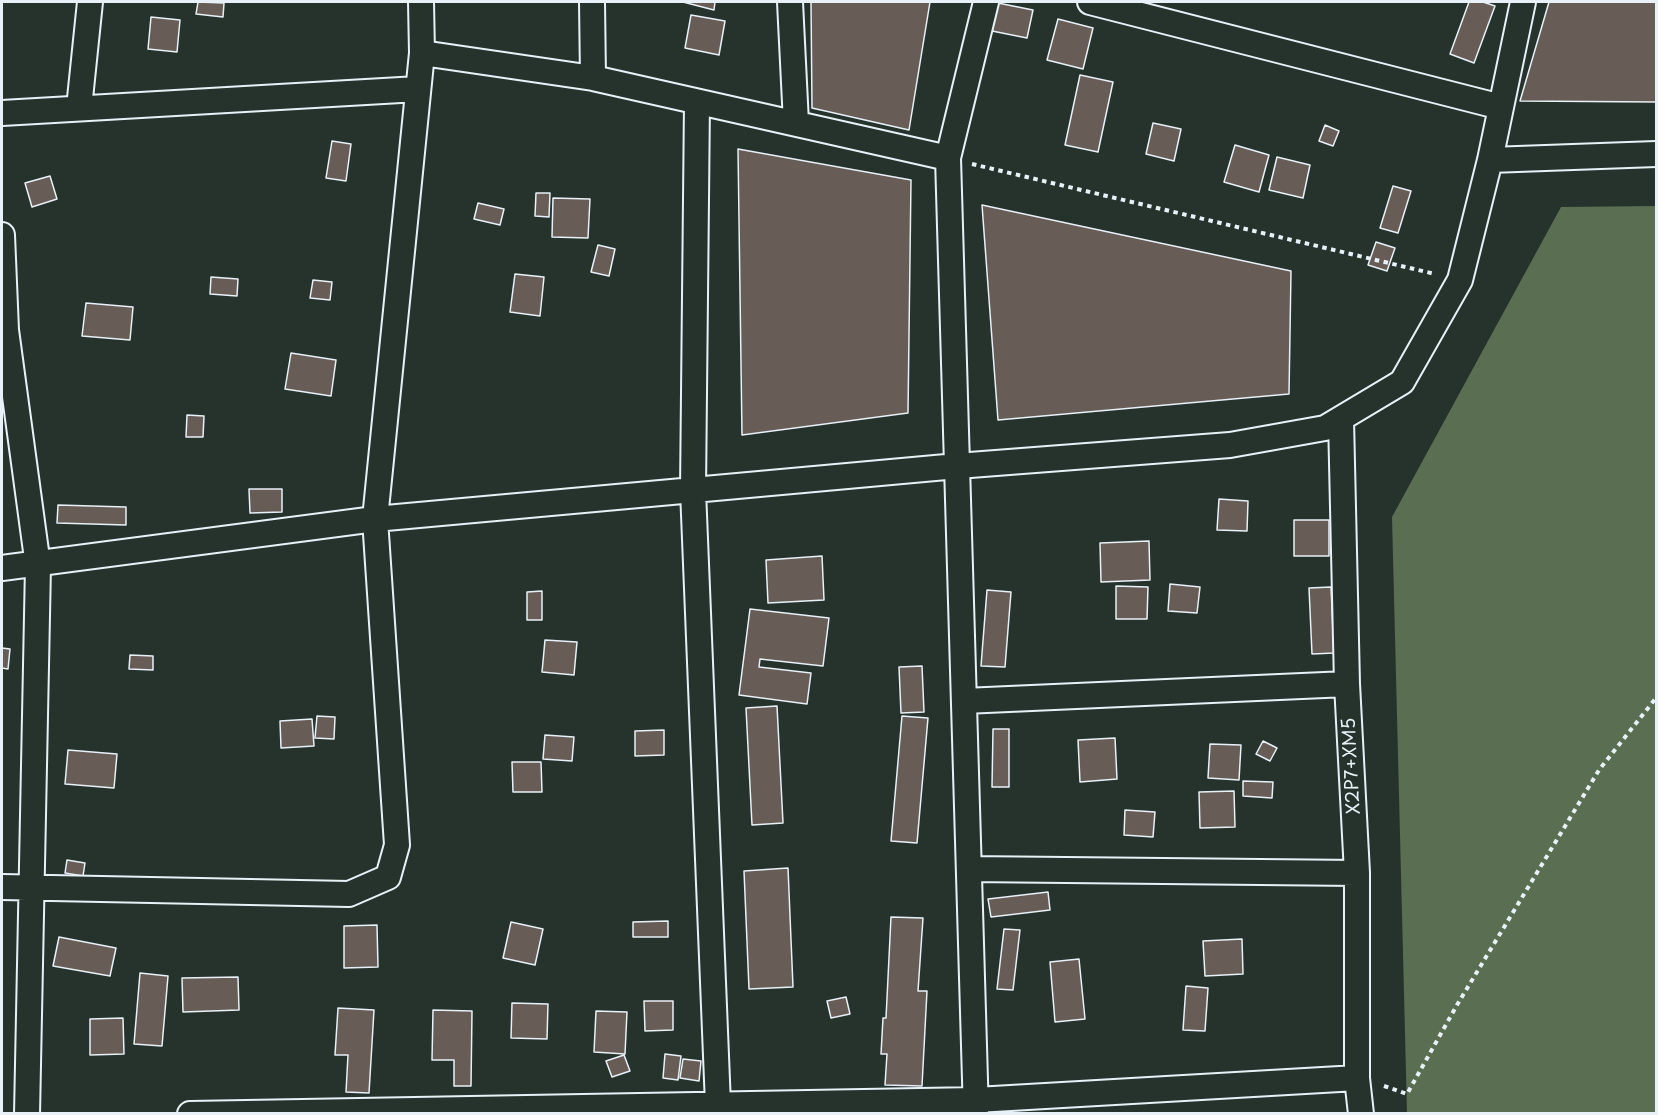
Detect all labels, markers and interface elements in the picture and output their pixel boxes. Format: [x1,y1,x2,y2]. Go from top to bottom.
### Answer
street label: X2P7+XM5 [1339,717,1365,815]

